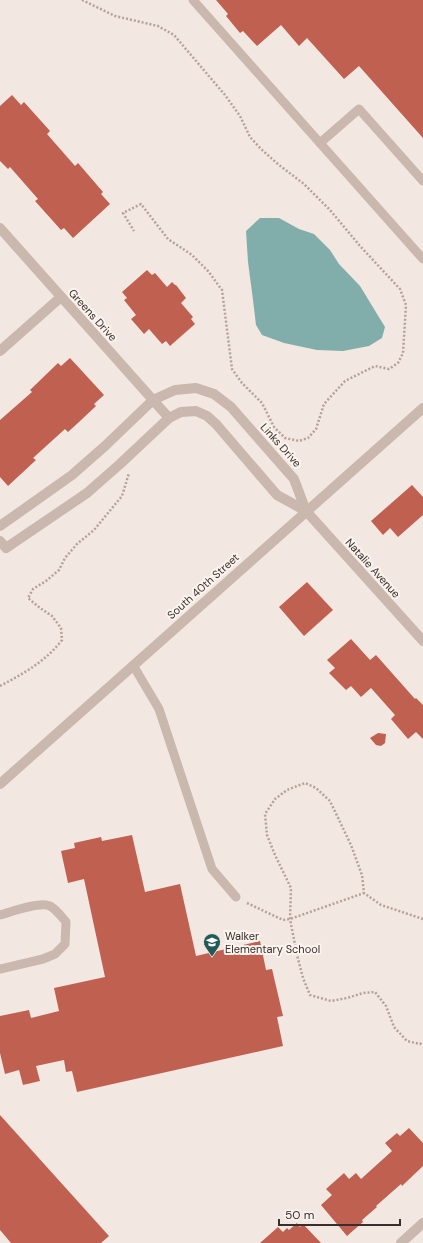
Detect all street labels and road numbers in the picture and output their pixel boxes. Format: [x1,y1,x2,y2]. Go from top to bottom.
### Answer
street label: Greens Drive [66,286,120,344]
street label: Links Drive [258,420,304,470]
street label: Natalie Avenue [343,535,403,601]
street label: South 40th Street [164,550,242,622]

